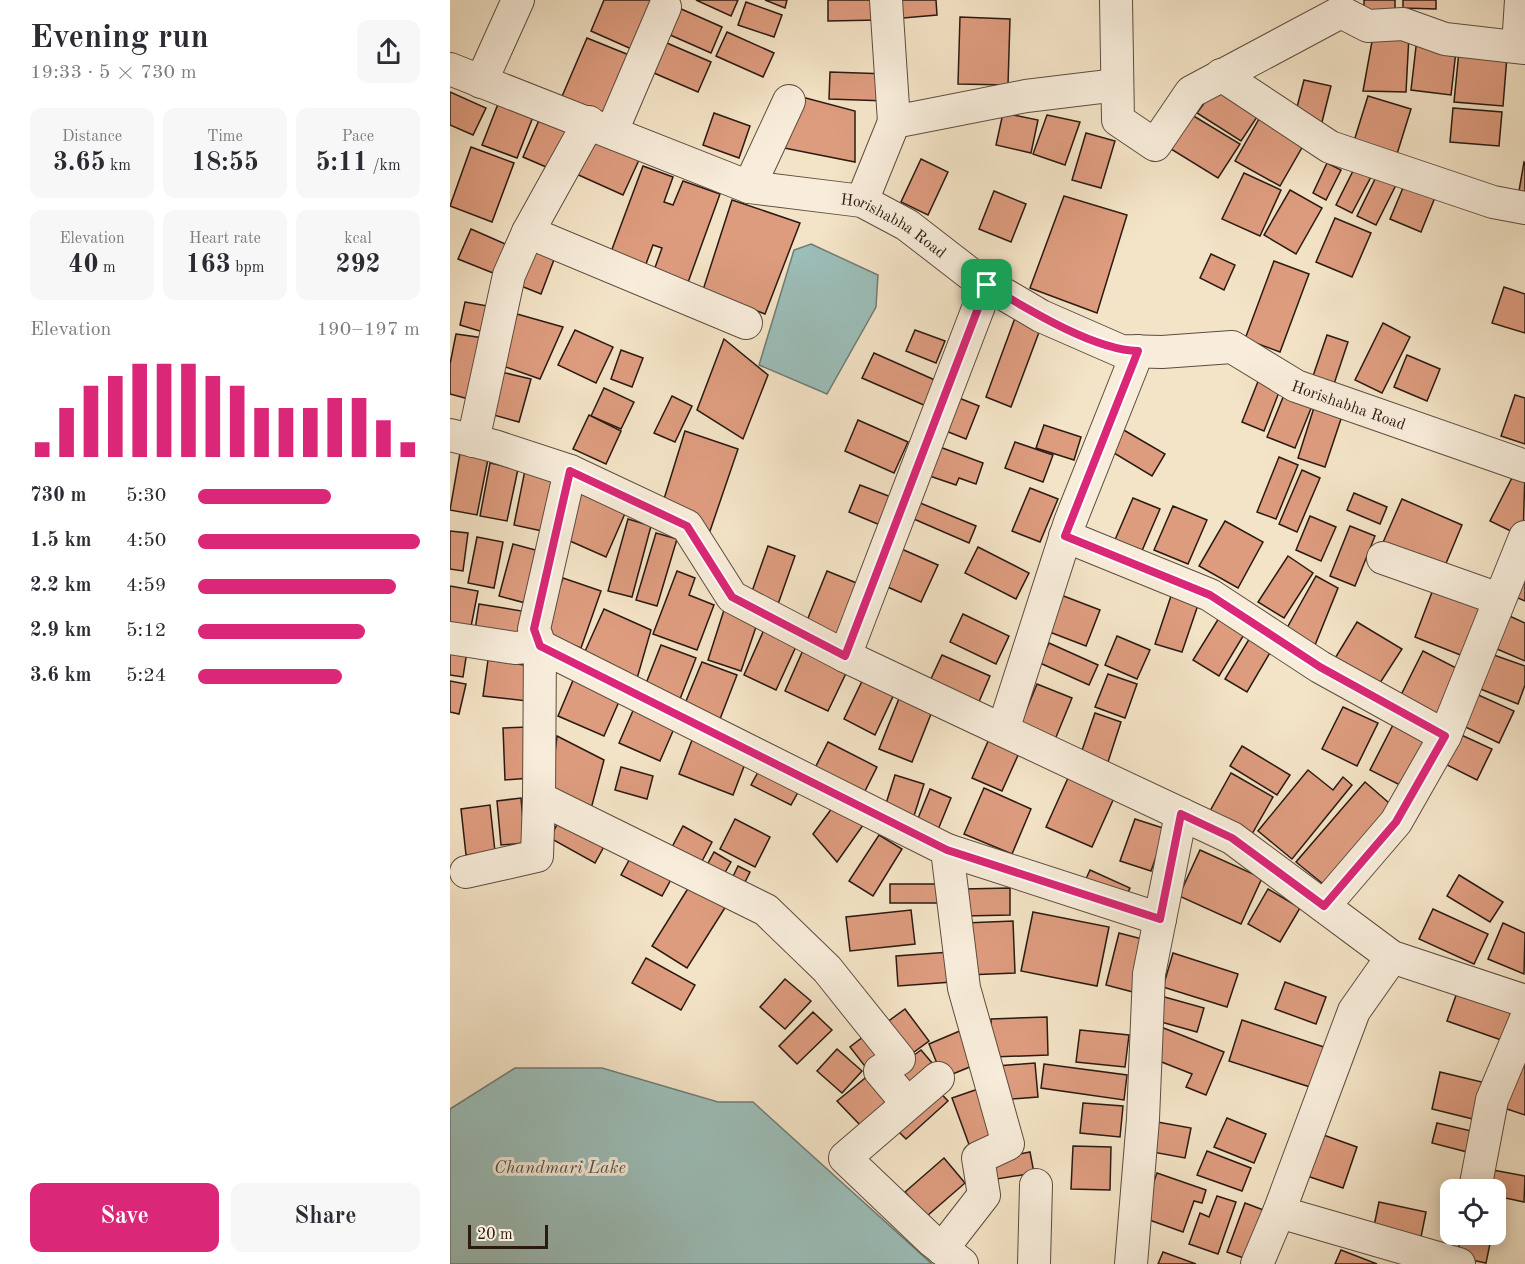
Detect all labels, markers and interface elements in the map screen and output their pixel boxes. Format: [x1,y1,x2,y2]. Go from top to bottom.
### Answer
button: share [357,20,420,83]
text: Evening run [30,22,209,55]
text: 19:33 · 5 × 730 m [30,63,197,83]
text: Distance [62,129,122,145]
text: Time [207,129,243,145]
text: Pace [342,129,374,145]
text: 3.65 [53,150,106,176]
text: 18:55 [191,150,259,176]
text: 5:11 [315,150,368,176]
text: km [106,158,131,174]
text: /km [368,158,401,174]
street label: Horishabha Road [840,192,948,262]
text: Elevation [59,231,125,247]
text: Heart rate [189,231,261,247]
text: kcal [344,231,372,247]
text: 40 [68,252,98,278]
text: 163 [186,252,231,278]
text: 292 [335,252,381,278]
pin [961,259,1012,310]
text: m [98,260,116,276]
text: bpm [231,260,264,276]
icon: arrive [970,268,1003,301]
text: Elevation [30,320,111,340]
text: 190–197 m [317,320,420,340]
street label: Horishabha Road [1289,379,1407,434]
text: 730 m [30,486,86,506]
text: 5:30 [126,486,166,506]
text: 1.5 km [30,531,92,551]
text: 4:50 [126,531,166,551]
text: 2.2 km [30,576,92,596]
text: 4:59 [126,576,166,596]
text: 2.9 km [30,621,92,641]
text: 5:12 [126,621,166,641]
text: 3.6 km [30,666,92,686]
text: 5:24 [126,666,166,686]
water label: Chandmari Lake [494,1159,626,1177]
map controls [1440,1179,1506,1245]
button: locate [1440,1179,1506,1245]
button: Save [30,1183,219,1252]
button: Share [231,1183,420,1252]
scale bar [468,1222,548,1250]
text: 20 m [477,1227,513,1243]

